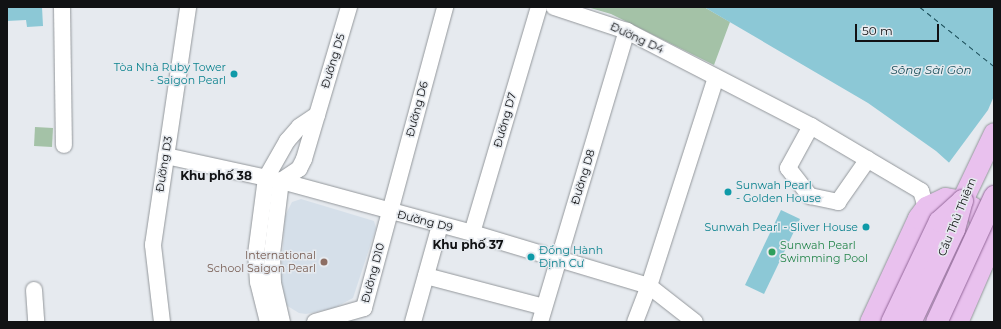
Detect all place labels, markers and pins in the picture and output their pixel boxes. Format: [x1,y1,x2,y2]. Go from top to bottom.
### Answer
place label: Tòa Nhà Ruby Tower - Saigon Pearl [114,61,226,87]
marker: Tòa Nhà Ruby Tower - Saigon Pearl [229,69,239,79]
place label: Sunwah Pearl - Golden House [736,179,821,205]
marker: Sunwah Pearl - Golden House [723,187,733,197]
place label: Sunwah Pearl - Sliver House [705,220,858,234]
marker: Sunwah Pearl - Sliver House [861,222,871,232]
place label: Sunwah Pearl Swimming Pool [780,239,868,265]
place label: Đồng Hành Định Cư [539,244,603,270]
marker: Sunwah Pearl Swimming Pool [767,247,777,257]
place label: International School Saigon Pearl [207,249,316,275]
marker: Đồng Hành Định Cư [526,252,536,262]
marker: International School Saigon Pearl [319,257,329,267]

